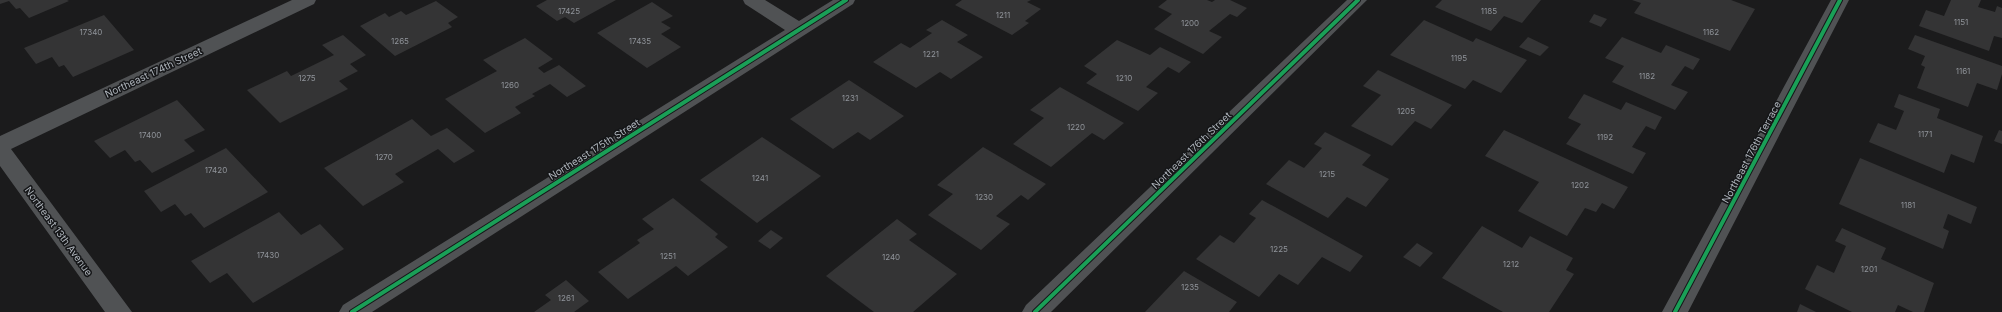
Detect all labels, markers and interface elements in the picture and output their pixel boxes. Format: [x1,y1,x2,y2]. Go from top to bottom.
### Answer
house number: 17425 [558,6,580,16]
house number: 1185 [1481,6,1497,16]
house number: 1211 [996,10,1010,20]
house number: 1151 [1954,17,1968,27]
house number: 1200 [1181,18,1199,28]
house number: 17340 [80,27,102,37]
house number: 1162 [1703,27,1719,37]
house number: 1265 [391,36,409,46]
house number: 17435 [629,36,651,46]
street label: Northeast 174th Street [103,44,204,100]
house number: 1221 [923,49,939,59]
house number: 1195 [1451,53,1467,63]
house number: 1161 [1956,66,1970,76]
house number: 1182 [1639,71,1655,81]
house number: 1275 [298,73,316,83]
house number: 1210 [1116,73,1132,83]
house number: 1260 [501,80,519,90]
house number: 1231 [842,93,858,103]
street label: Northeast 176th Terrace [1719,99,1783,205]
house number: 1205 [1397,106,1415,116]
street label: Northeast 176th Street [1149,109,1234,191]
street label: Northeast 175th Street [546,116,643,182]
house number: 1220 [1067,122,1085,132]
house number: 1171 [1918,129,1932,139]
house number: 17400 [139,130,161,140]
house number: 1192 [1597,132,1613,142]
house number: 1270 [375,152,393,162]
house number: 17420 [205,165,227,175]
house number: 1215 [1319,169,1335,179]
house number: 1241 [752,173,768,183]
house number: 1202 [1571,180,1589,190]
street label: Northeast 13th Avenue [23,184,95,278]
house number: 1230 [975,192,993,202]
house number: 1181 [1901,200,1915,210]
house number: 1225 [1270,244,1288,254]
house number: 17430 [257,250,279,260]
house number: 1251 [660,251,676,261]
house number: 1240 [882,252,900,262]
house number: 1212 [1503,259,1519,269]
house number: 1201 [1861,264,1877,274]
house number: 1235 [1181,282,1199,292]
house number: 1261 [558,293,574,303]

